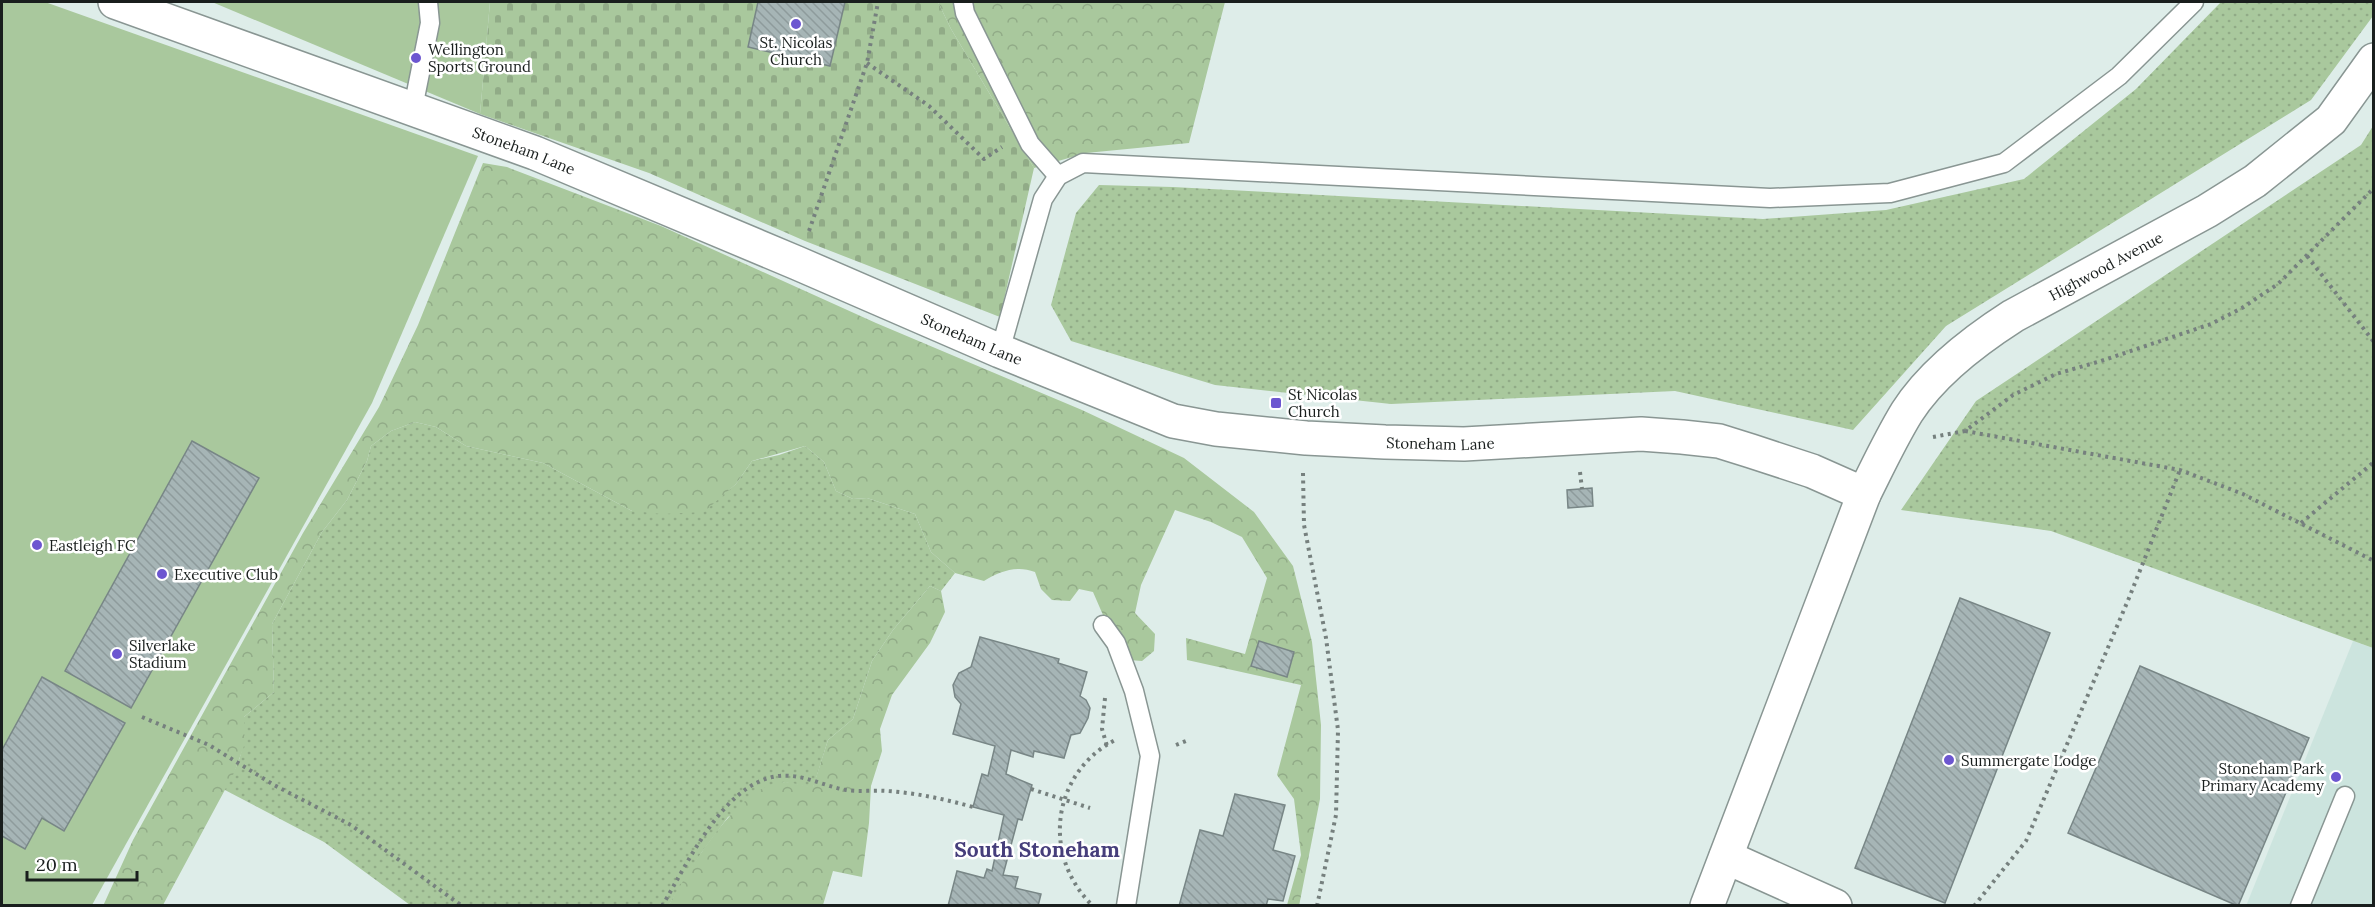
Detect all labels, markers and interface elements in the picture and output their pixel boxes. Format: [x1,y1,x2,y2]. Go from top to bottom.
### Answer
marker: St. Nicolas Church [789,17,803,31]
place label: St. Nicolas Church [760,33,833,69]
place label: Wellington Sports Ground [428,40,531,76]
marker: Wellington Sports Ground [409,51,423,65]
street label: Stoneham Lane [470,122,578,178]
street label: Highwood Avenue [2045,227,2166,304]
street label: Stoneham Lane [918,308,1025,369]
place label: St Nicolas Church [1288,385,1357,421]
marker: St Nicolas Church [1269,396,1283,410]
street label: Stoneham Lane [1386,433,1495,454]
place label: Eastleigh FC [49,536,136,555]
marker: Eastleigh FC [30,538,44,552]
place label: Executive Club [174,565,278,584]
marker: Executive Club [155,567,169,581]
place label: Silverlake Stadium [129,636,196,672]
marker: Silverlake Stadium [110,647,124,661]
place label: Summergate Lodge [1961,751,2096,770]
marker: Summergate Lodge [1942,753,1956,767]
place label: Stoneham Park Primary Academy [2201,759,2324,795]
marker: Stoneham Park Primary Academy [2329,770,2343,784]
district label: South Stoneham [954,836,1120,863]
scale bar [27,844,136,882]
text: 20 m [36,853,78,876]

